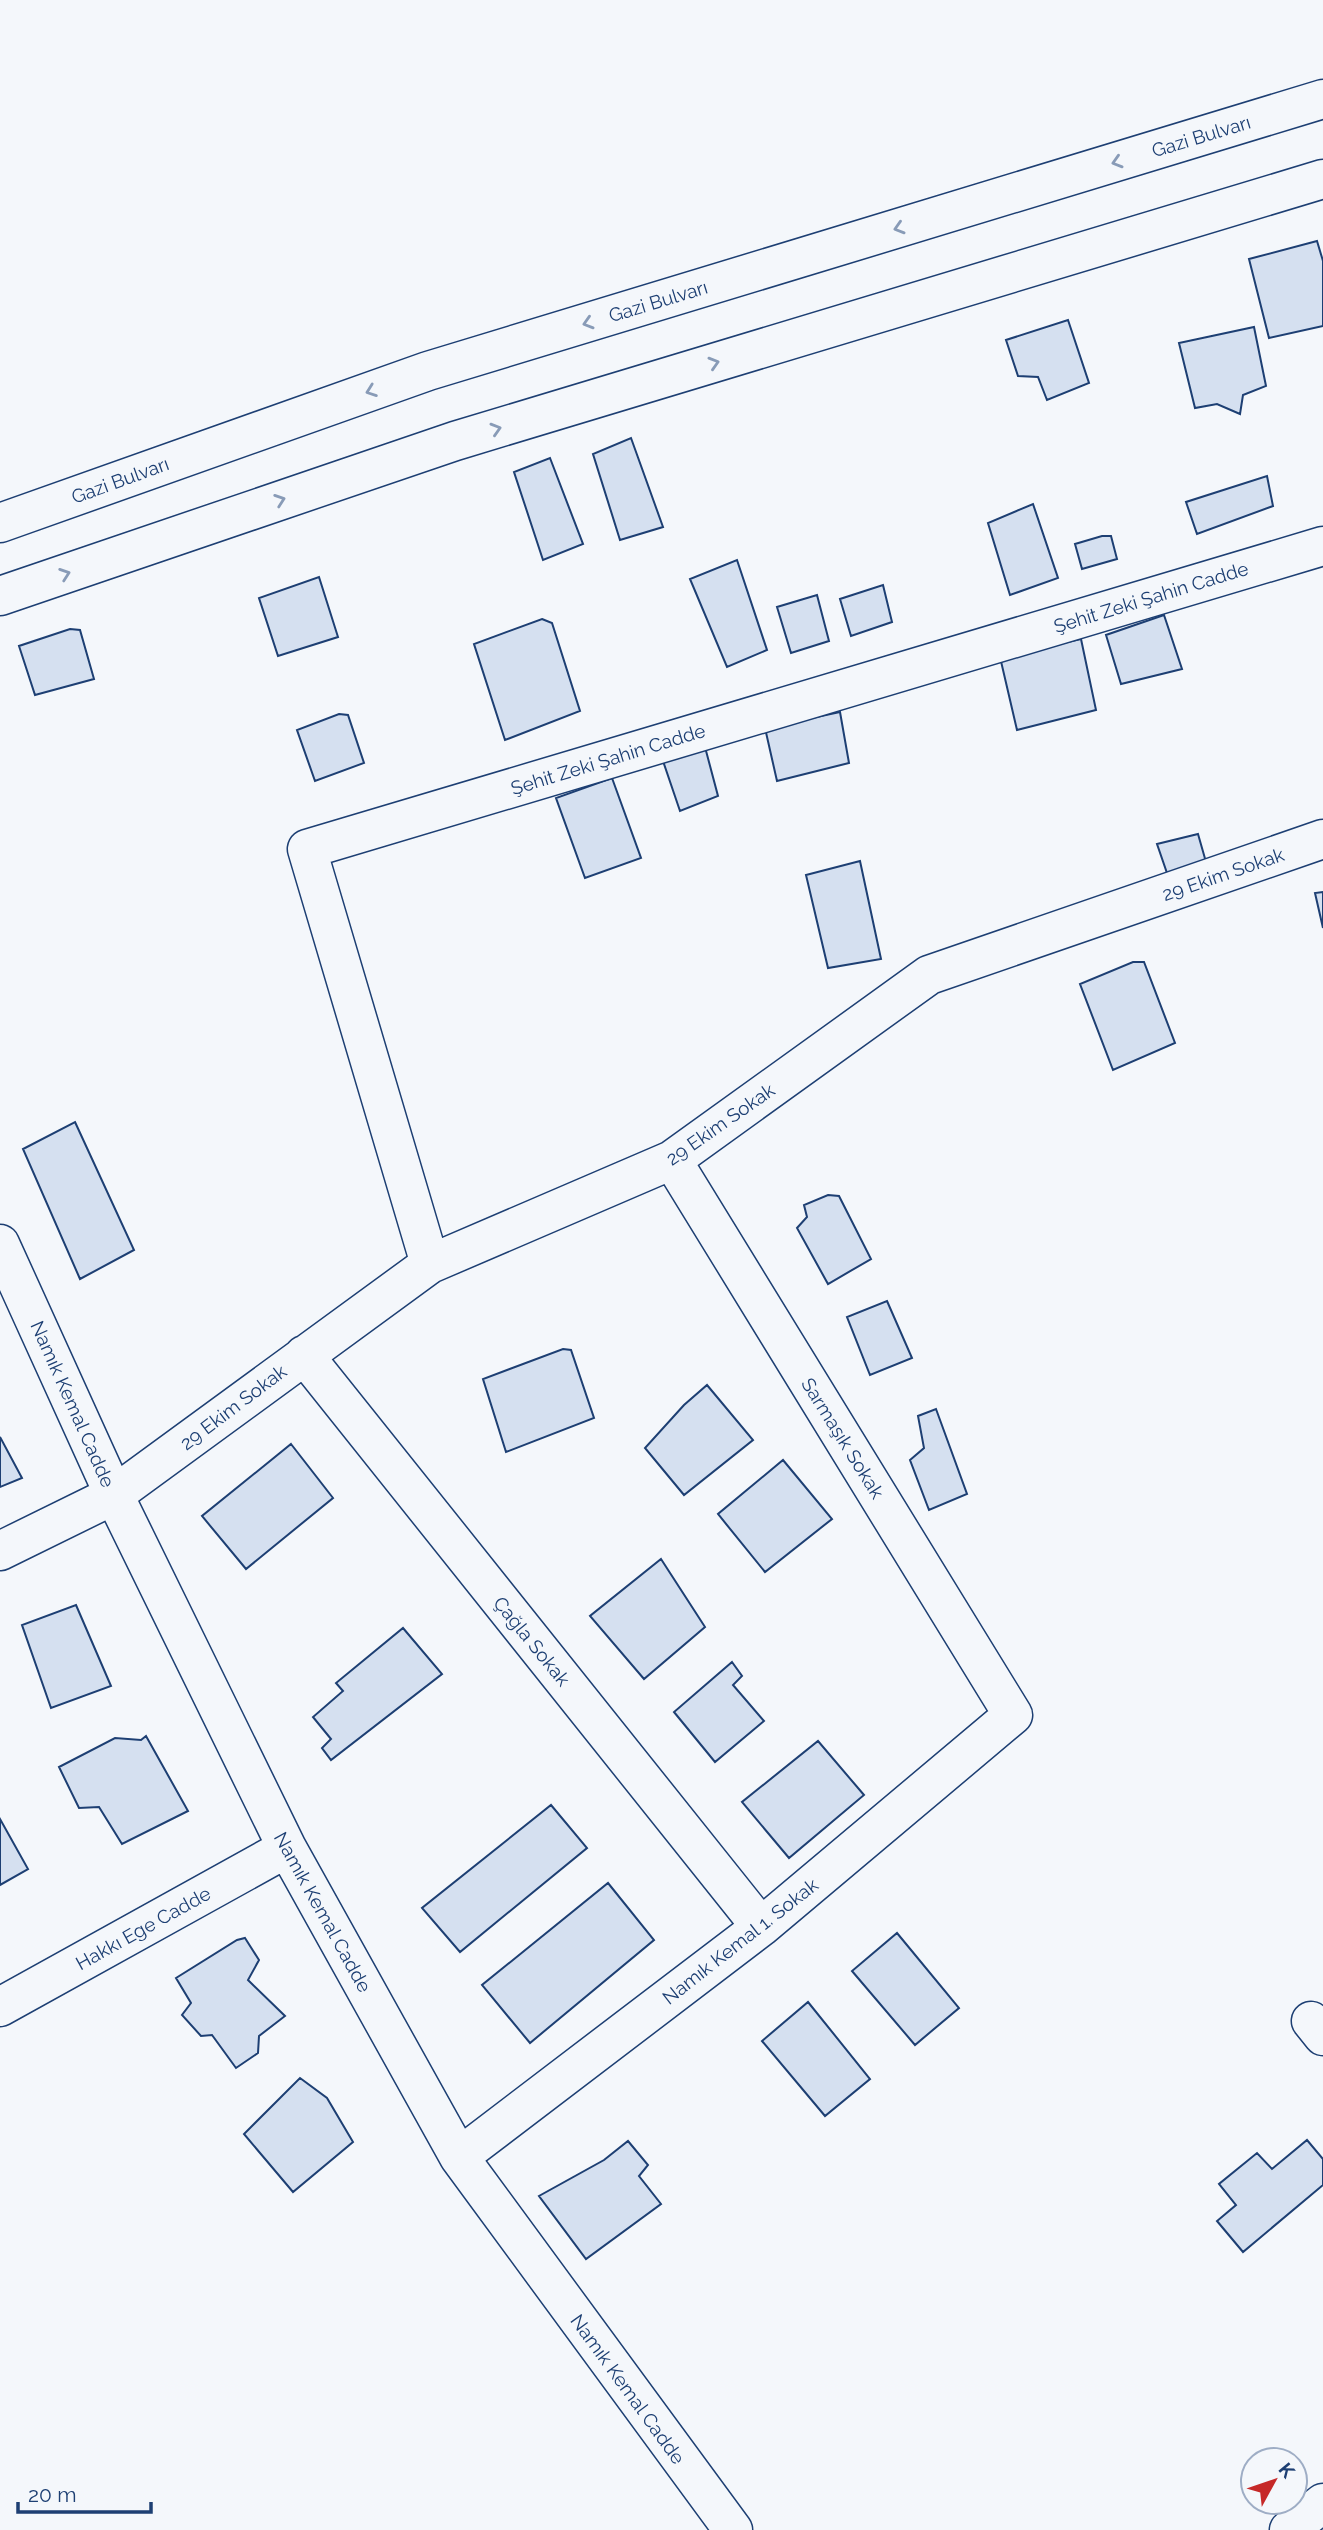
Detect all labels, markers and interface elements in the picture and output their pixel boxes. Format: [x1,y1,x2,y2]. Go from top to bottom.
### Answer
street label: Gazi Bulvarı [1149,111,1253,161]
one-way arrow [1111,153,1123,168]
one-way arrow [894,219,906,234]
street label: Gazi Bulvarı [606,276,710,326]
one-way arrow [582,314,594,329]
one-way arrow [707,357,719,371]
one-way arrow [366,383,378,397]
one-way arrow [490,422,502,437]
street label: Gazi Bulvarı [68,452,172,508]
one-way arrow [274,494,286,509]
street label: Şehit Zeki Şahin Cadde [1051,557,1251,637]
one-way arrow [58,568,70,582]
street label: Şehit Zeki Şahin Cadde [508,719,708,799]
street label: 29 Ekim Sokak [1159,843,1287,905]
street label: 29 Ekim Sokak [662,1078,778,1170]
street label: Namık Kemal Cadde [26,1317,120,1491]
street label: 29 Ekim Sokak [176,1360,290,1454]
street label: Sarmaşık Sokak [797,1374,889,1502]
street label: Çağla Sokak [489,1592,575,1690]
street label: Namık Kemal Cadde [270,1828,376,1996]
street label: Namık Kemal 1. Sokak [658,1873,822,2009]
street label: Hakkı Ege Cadde [72,1882,214,1974]
street label: Namık Kemal Cadde [566,2310,690,2468]
north arrow [1239,2446,1309,2516]
text: K [1275,2458,1300,2482]
scale bar [18,2470,150,2514]
text: 20 m [28,2482,76,2507]

